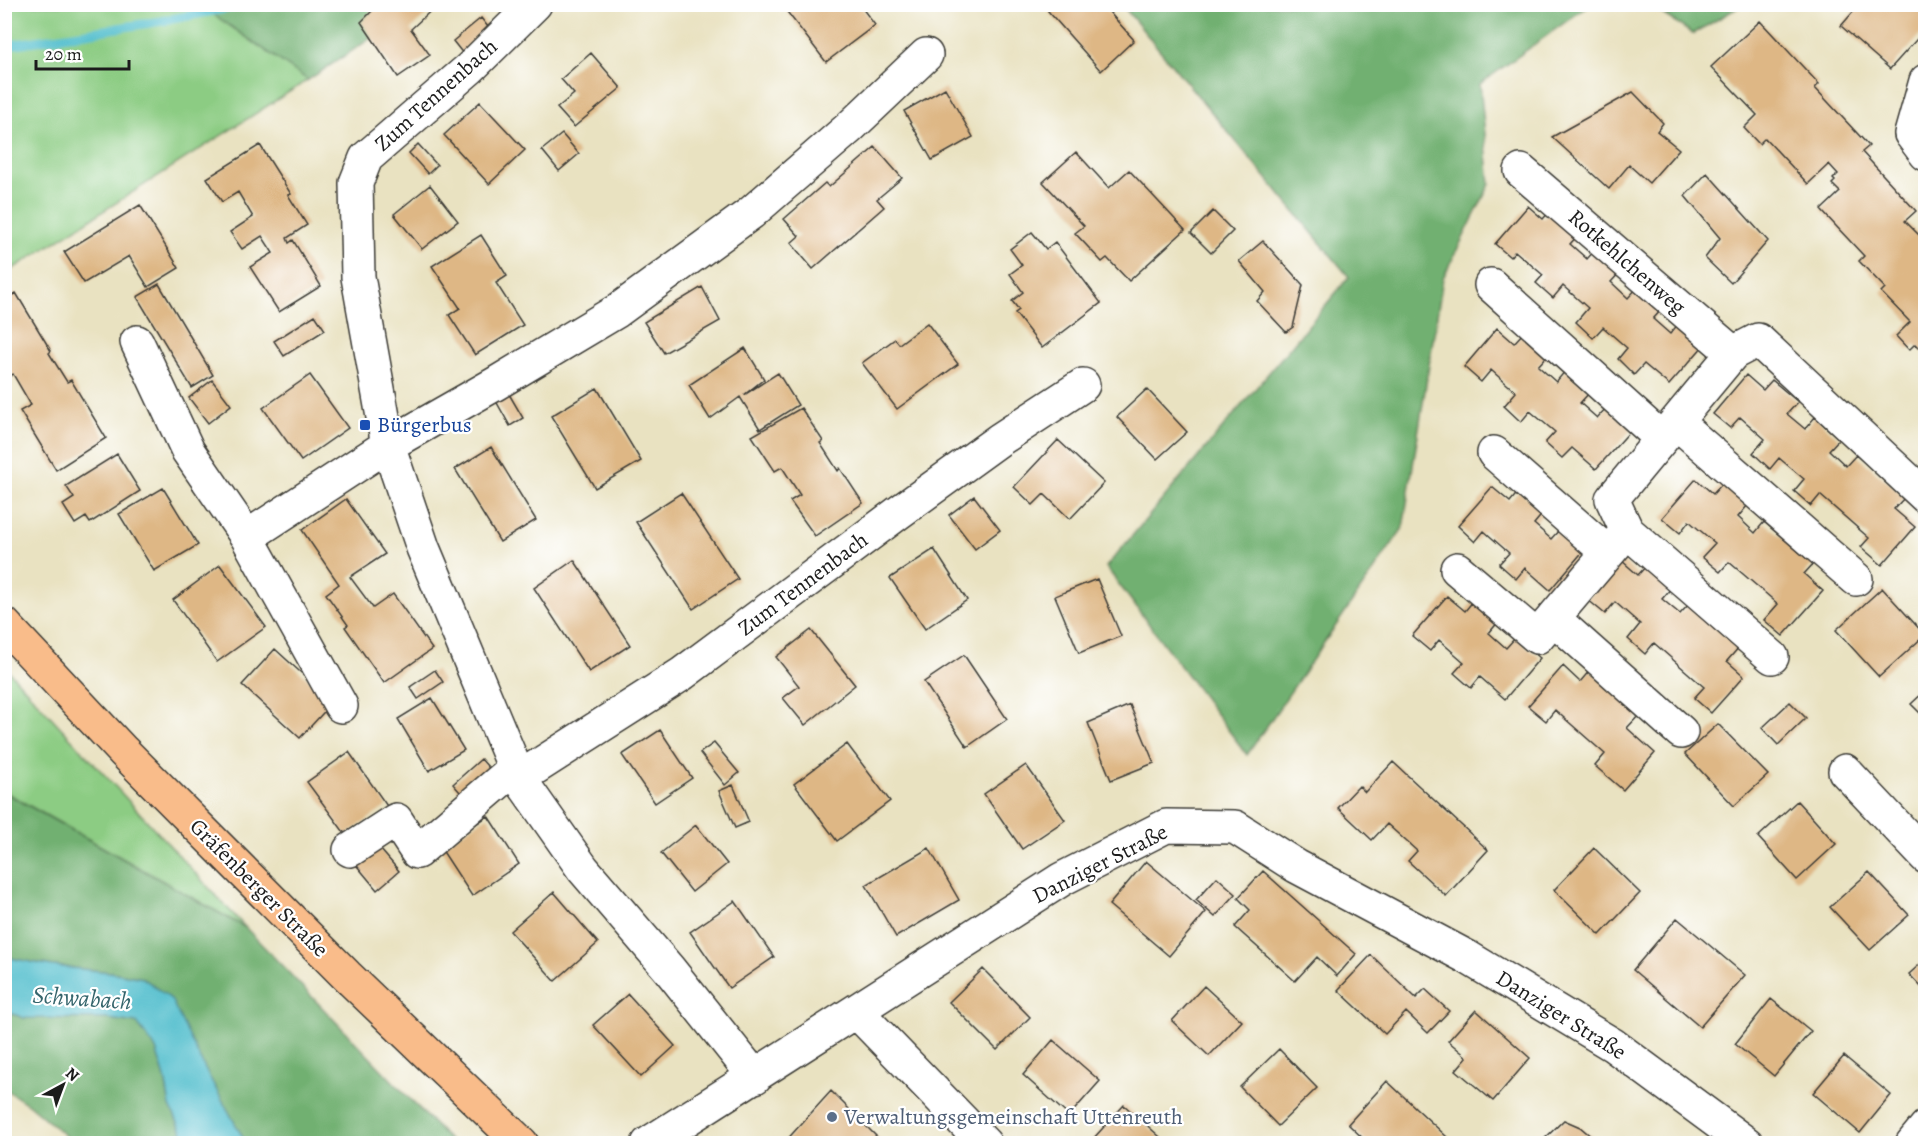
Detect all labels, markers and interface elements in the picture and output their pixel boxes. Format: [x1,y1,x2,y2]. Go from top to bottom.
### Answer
street label: Zum Tennenbach [368,32,504,158]
scale bar [36,33,129,71]
text: 20 m [45,42,82,66]
street label: Rotkehlchenweg [1562,203,1692,321]
place label: Bürgerbus [377,410,472,440]
marker: Bürgerbus [358,418,372,432]
street label: Zum Tennenbach [732,525,874,643]
street label: Gräfenberger Straße [183,812,335,964]
street label: Danziger Straße [1027,817,1173,911]
street label: Danziger Straße [1490,963,1632,1067]
water label: Schwabach [31,979,133,1017]
north arrow [33,1055,93,1115]
text: N [61,1062,84,1087]
place label: Verwaltungsgemeinschaft Uttenreuth [843,1102,1183,1132]
marker: Verwaltungsgemeinschaft Uttenreuth [825,1110,839,1124]

